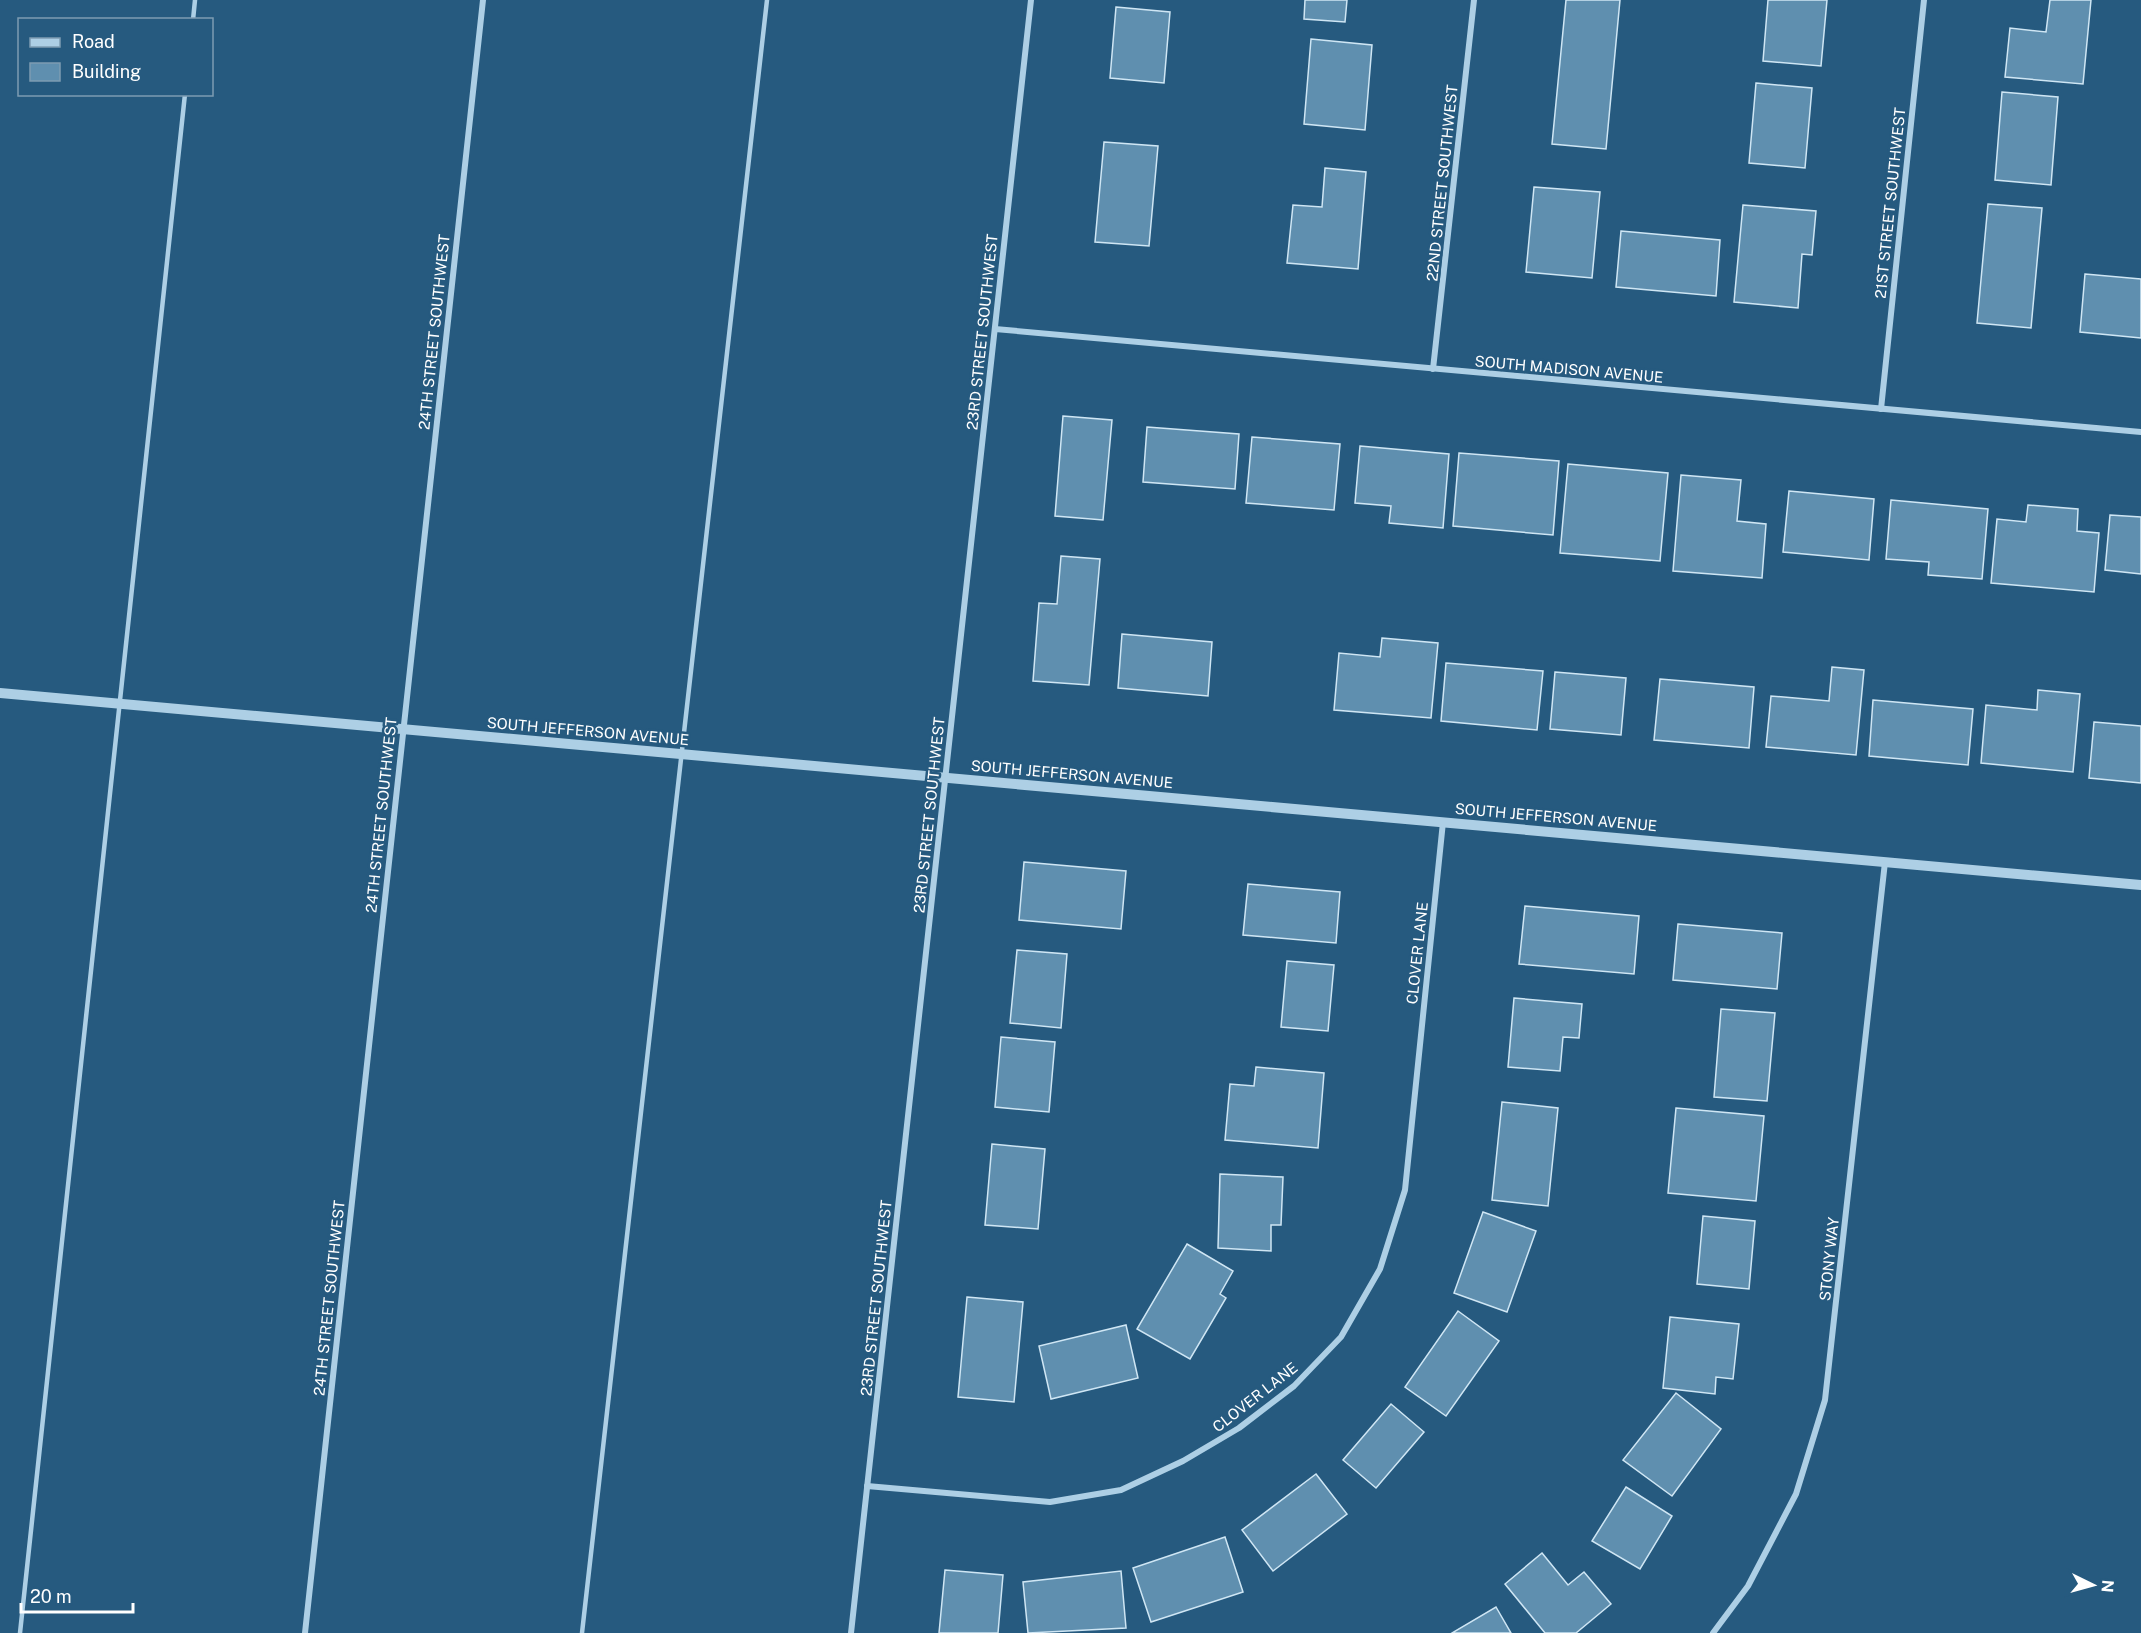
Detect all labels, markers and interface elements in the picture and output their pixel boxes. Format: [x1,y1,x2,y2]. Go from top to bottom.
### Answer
legend [18,18,213,96]
text: Road [72,31,115,52]
text: Building [72,61,141,82]
street label: 22ND STREET SOUTHWEST [1423,84,1461,282]
street label: 21ST STREET SOUTHWEST [1872,107,1908,299]
street label: 24TH STREET SOUTHWEST [415,233,453,431]
street label: 23RD STREET SOUTHWEST [963,233,1001,431]
street label: SOUTH MADISON AVENUE [1474,352,1664,386]
street label: SOUTH JEFFERSON AVENUE [486,714,690,748]
street label: 24TH STREET SOUTHWEST [362,716,400,914]
street label: 23RD STREET SOUTHWEST [910,716,948,914]
street label: SOUTH JEFFERSON AVENUE [970,757,1174,791]
street label: SOUTH JEFFERSON AVENUE [1454,800,1658,834]
street label: CLOVER LANE [1403,901,1431,1005]
street label: 24TH STREET SOUTHWEST [310,1199,348,1397]
street label: 23RD STREET SOUTHWEST [857,1199,895,1397]
street label: STONY WAY [1816,1216,1842,1302]
street label: CLOVER LANE [1209,1359,1301,1435]
north arrow [2063,1555,2123,1615]
scale bar [21,1576,134,1614]
text: N [2097,1579,2117,1593]
text: 20 m [30,1586,72,1607]

